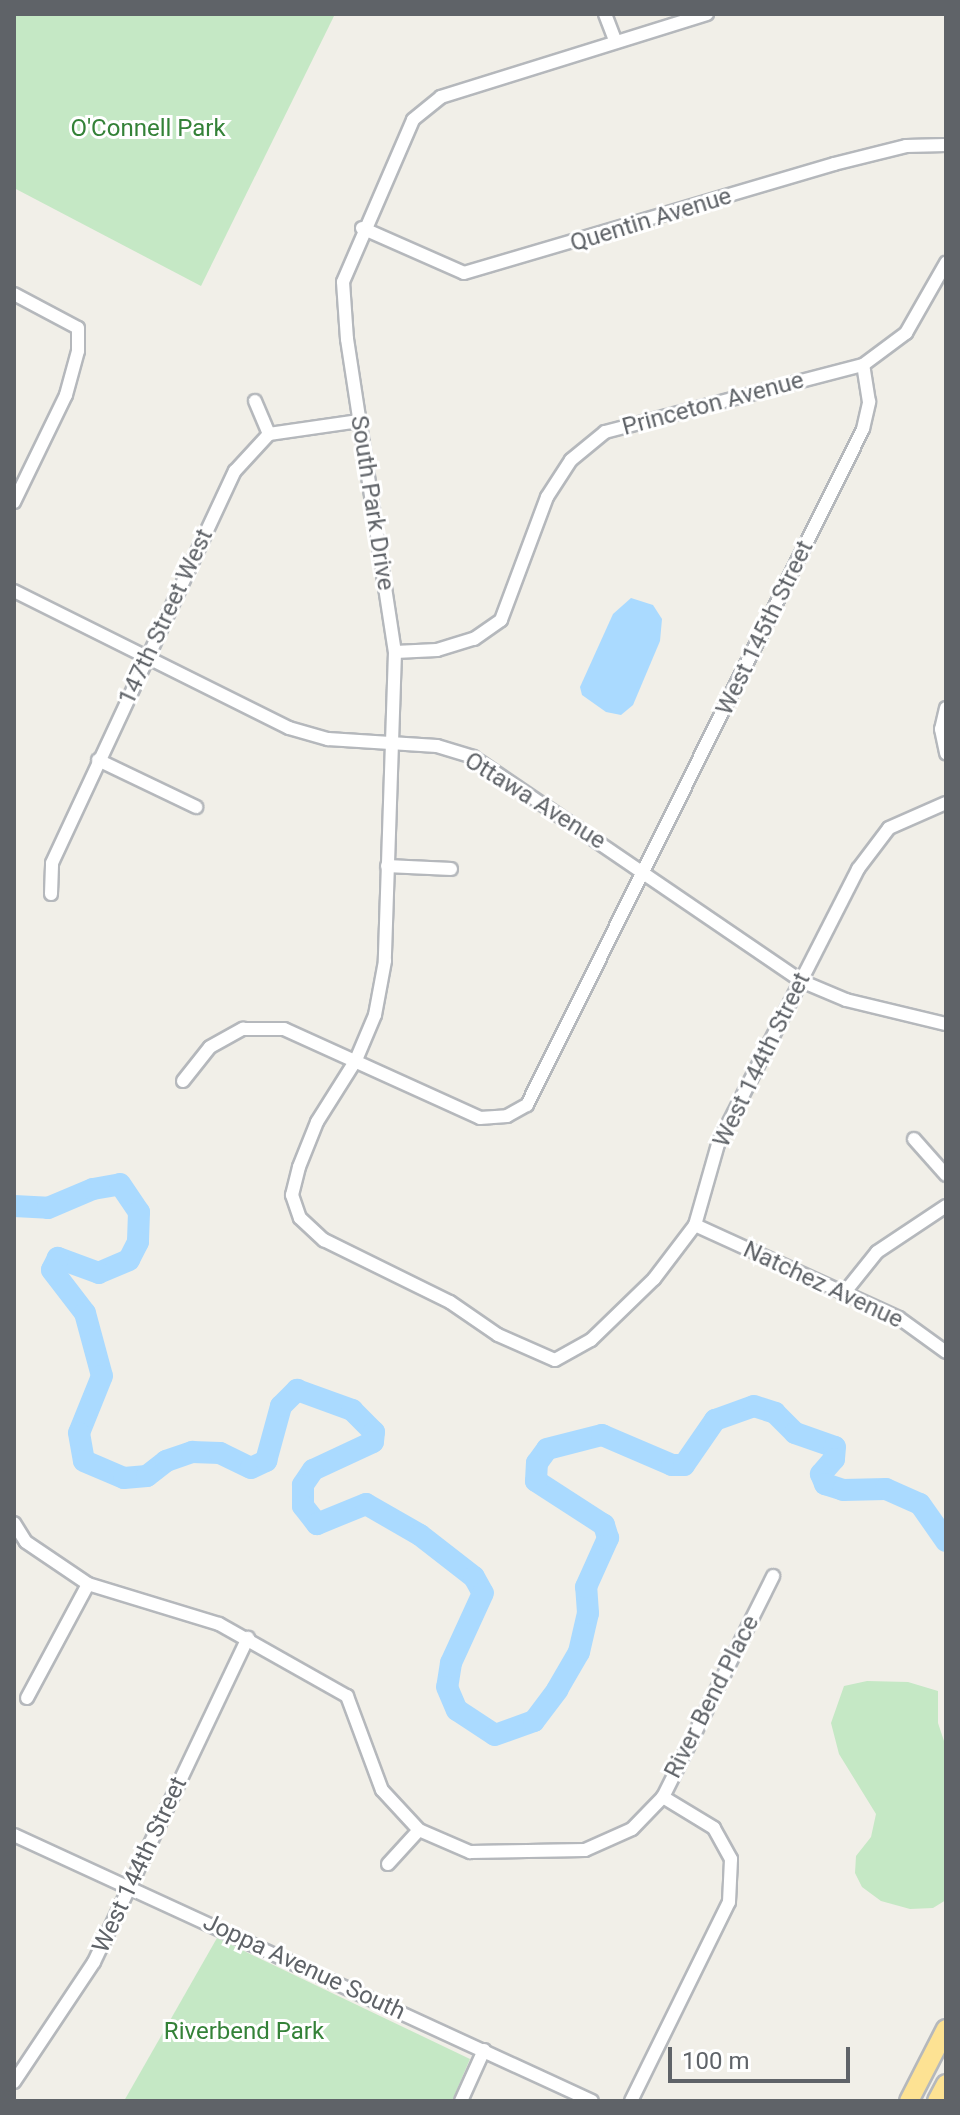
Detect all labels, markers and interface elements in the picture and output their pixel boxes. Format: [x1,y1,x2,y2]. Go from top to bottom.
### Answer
park label: O'Connell Park [70,115,226,143]
street label: Quentin Avenue [567,182,735,258]
street label: Princeton Avenue [619,366,807,442]
street label: South Park Drive [344,414,400,592]
street label: 147th Street West [113,525,219,709]
street label: West 145th Street [710,536,820,720]
street label: Ottawa Avenue [459,746,611,856]
street label: West 144th Street [707,968,817,1152]
street label: Natchez Avenue [739,1235,907,1335]
street label: River Bend Place [659,1611,765,1783]
street label: West 144th Street [87,1773,193,1957]
street label: Joppa Avenue South [198,1908,410,2026]
park label: Riverbend Park [164,2018,324,2046]
scale bar [672,2031,854,2081]
text: 100 m [682,2047,749,2075]

